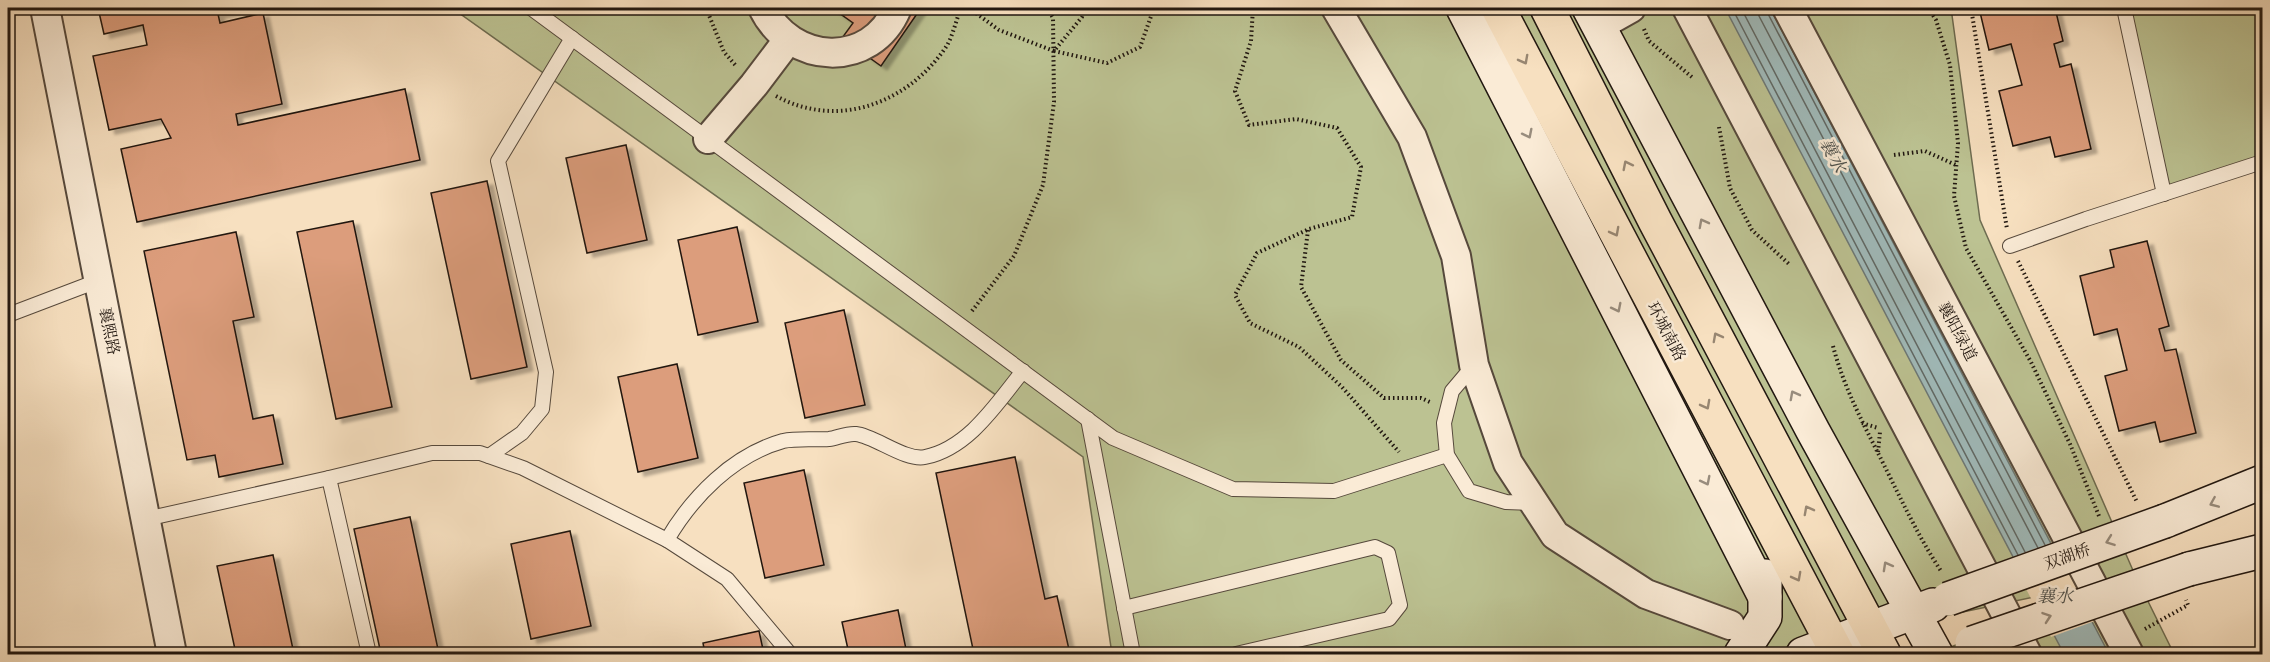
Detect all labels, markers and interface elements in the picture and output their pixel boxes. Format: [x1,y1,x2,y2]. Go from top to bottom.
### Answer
one-way arrow [1517,54,1528,64]
one-way arrow [1521,128,1532,139]
water label: 襄水 [1815,134,1852,178]
one-way arrow [1622,160,1634,171]
one-way arrow [1699,219,1710,229]
one-way arrow [1608,226,1619,237]
street label: 环城南路 [1643,298,1691,364]
street label: 襄阳绿道 [1934,298,1982,364]
one-way arrow [1610,302,1621,312]
street label: 襄熙路 [96,306,124,356]
one-way arrow [1713,333,1724,344]
one-way arrow [1790,391,1801,401]
one-way arrow [1699,398,1710,409]
one-way arrow [1699,475,1710,486]
one-way arrow [2210,496,2221,508]
one-way arrow [1804,505,1815,516]
one-way arrow [2105,533,2116,546]
street label: 双湖桥 [2041,538,2093,574]
one-way arrow [1883,562,1894,573]
one-way arrow [1790,571,1801,581]
water label: 襄水 [2037,585,2075,607]
one-way arrow [2041,612,2052,625]

